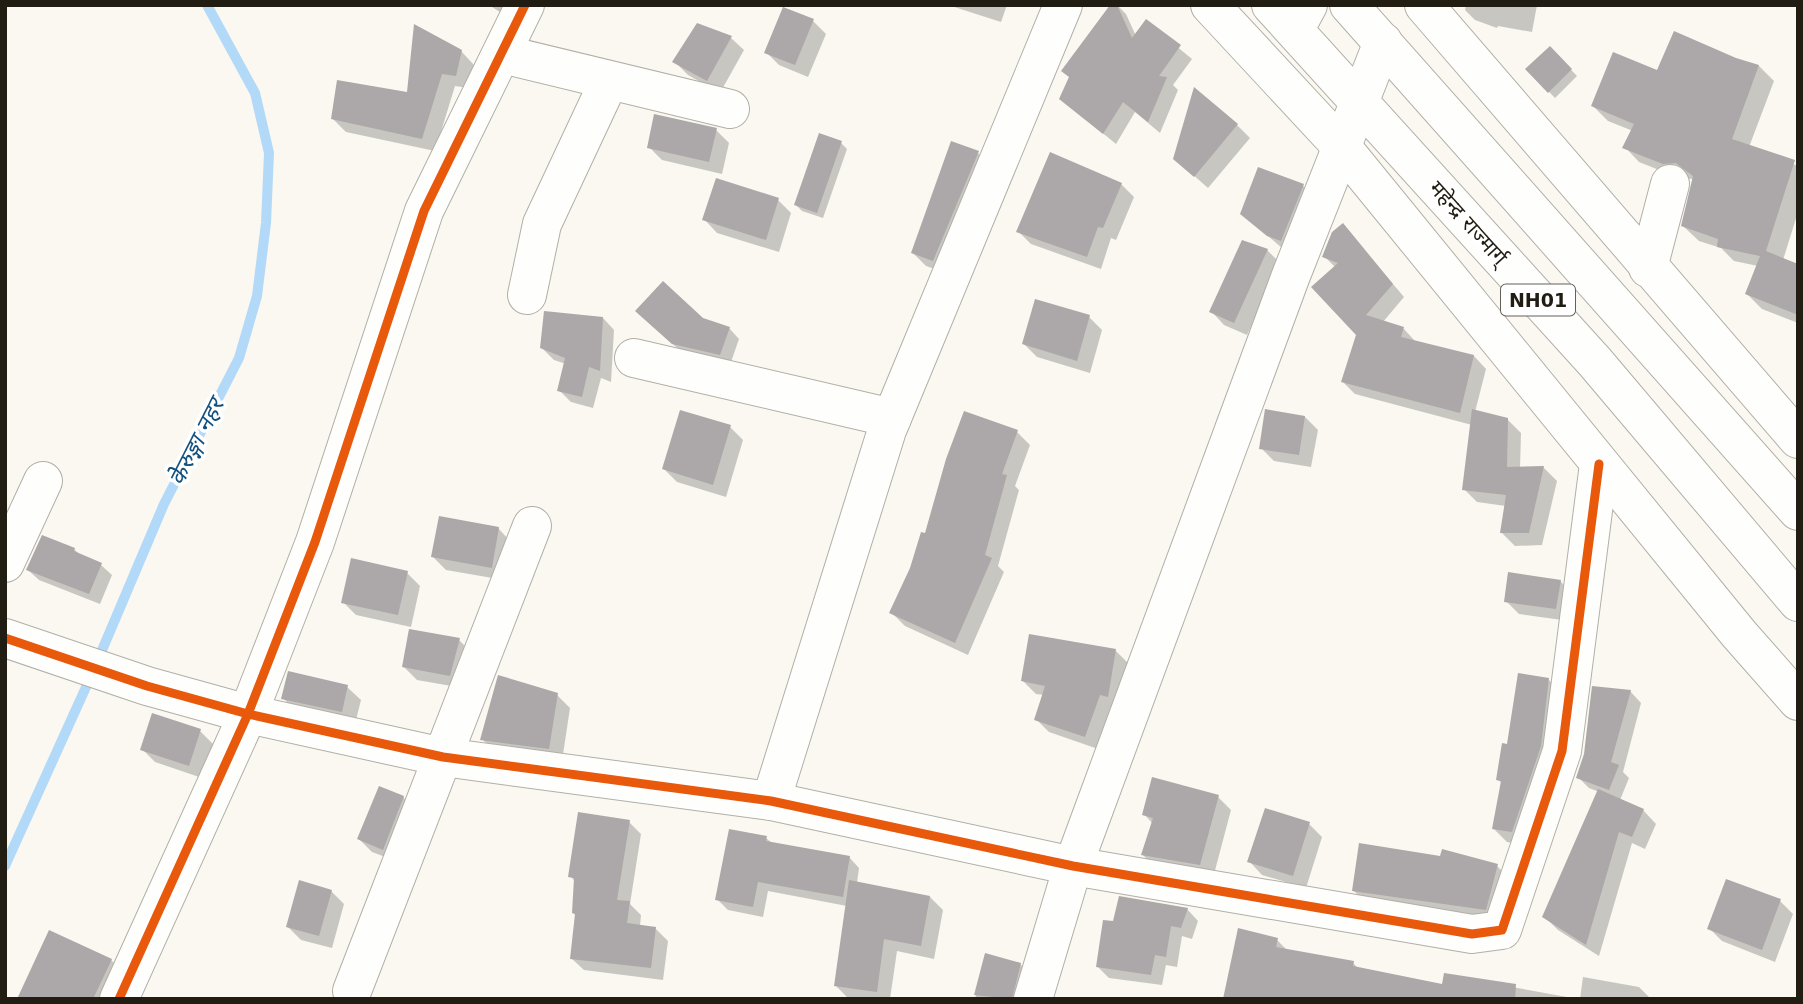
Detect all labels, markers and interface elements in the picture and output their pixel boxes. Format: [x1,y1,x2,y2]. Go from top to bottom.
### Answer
street label: महेन्द्र राज्मार्ग् [1424,176,1514,273]
road number: NH01 [1501,284,1575,316]
water label: केेरुङ्गा नहर [163,390,231,490]

